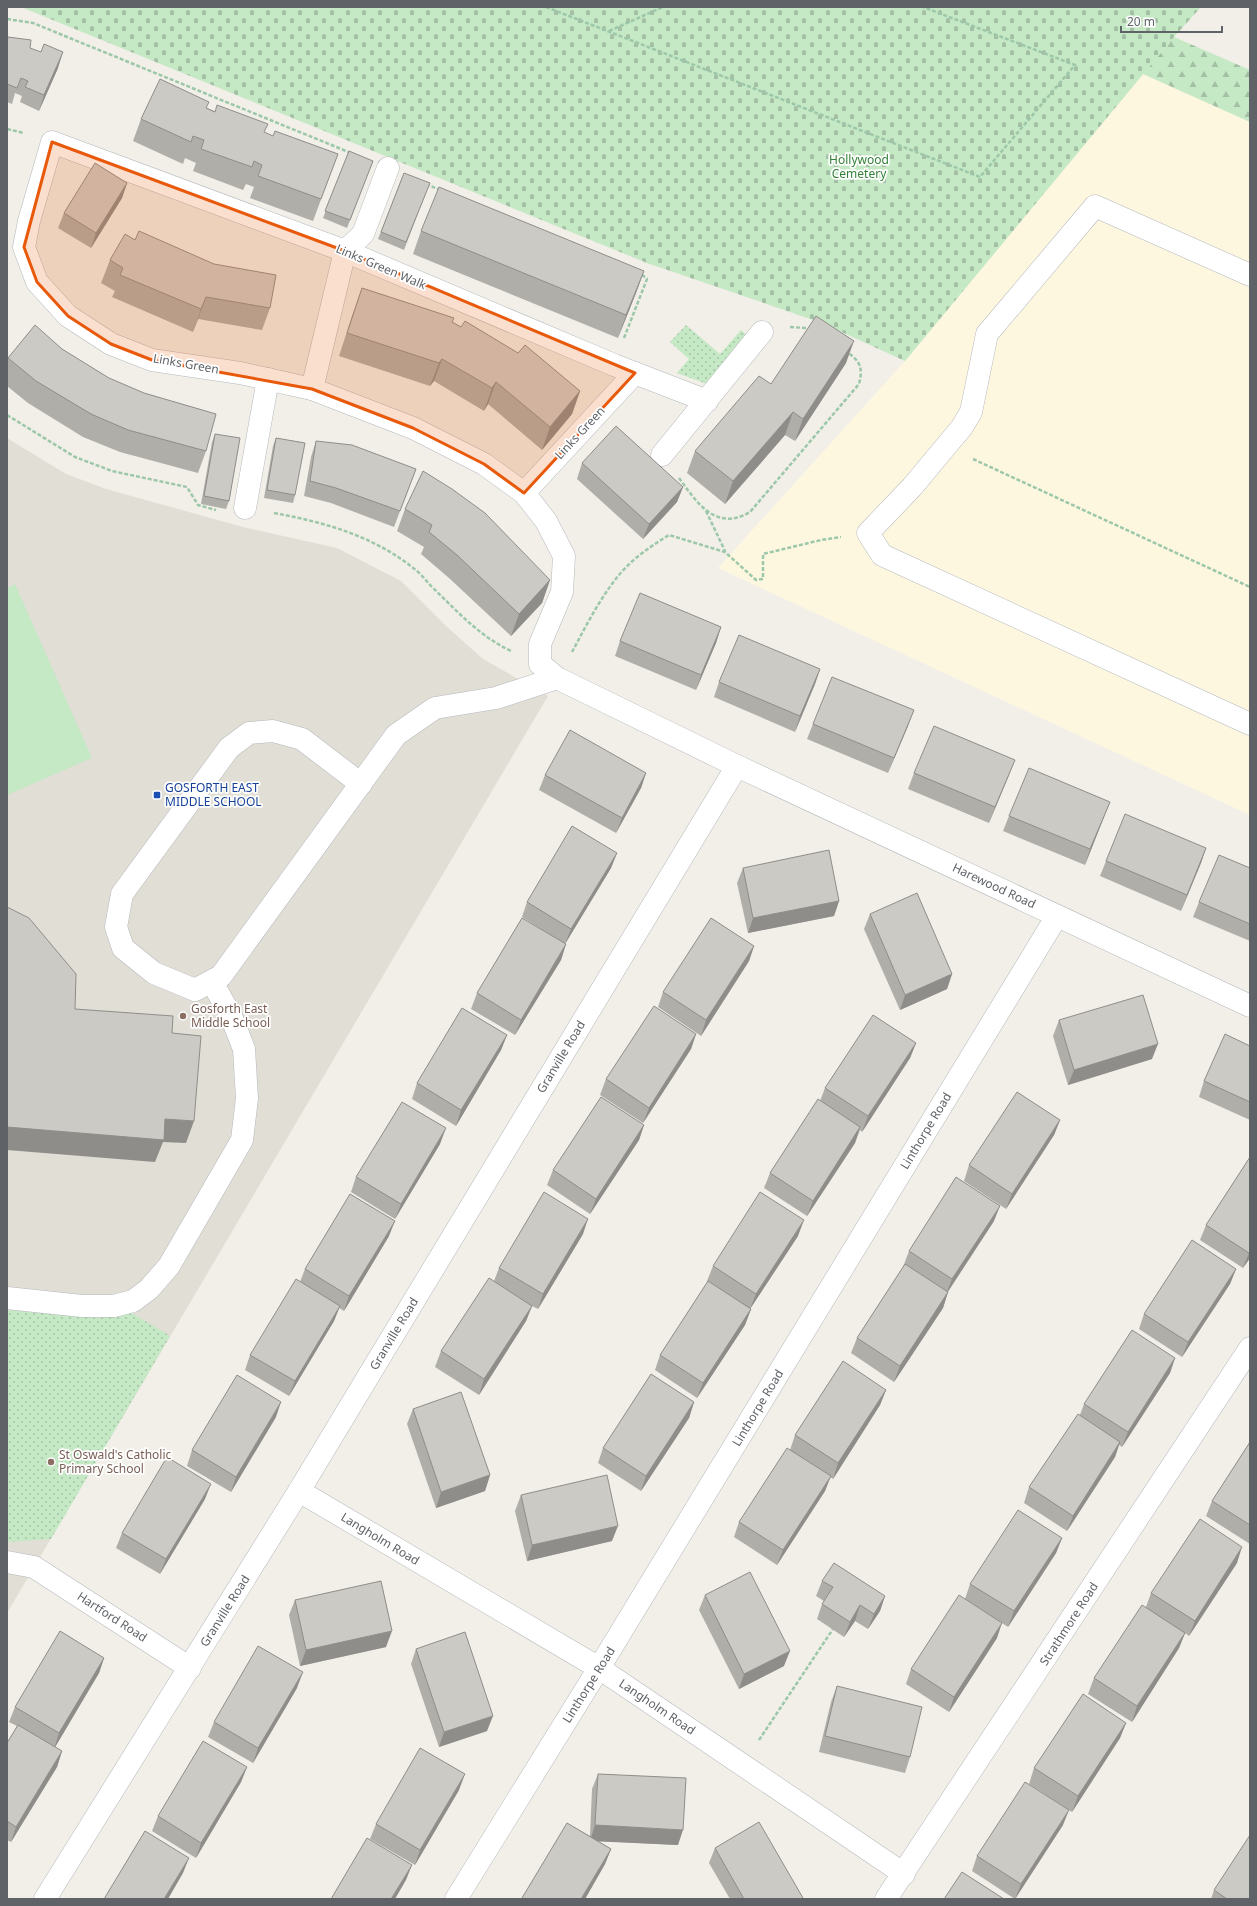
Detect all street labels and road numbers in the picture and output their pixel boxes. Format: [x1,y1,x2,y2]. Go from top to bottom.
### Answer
street label: Links Green Walk [333,240,430,293]
street label: Links Green [152,349,220,378]
street label: Links Green [551,403,609,463]
street label: Harewood Road [950,859,1039,912]
street label: Granville Road [532,1017,589,1096]
street label: Linthorpe Road [896,1089,955,1172]
street label: Granville Road [365,1294,422,1373]
street label: Linthorpe Road [728,1366,787,1449]
street label: Langholm Road [338,1508,423,1569]
street label: Granville Road [196,1572,253,1650]
street label: Strathmore Road [1035,1579,1102,1669]
street label: Hartford Road [74,1588,151,1646]
street label: Linthorpe Road [558,1643,619,1726]
street label: Langholm Road [616,1675,699,1738]

